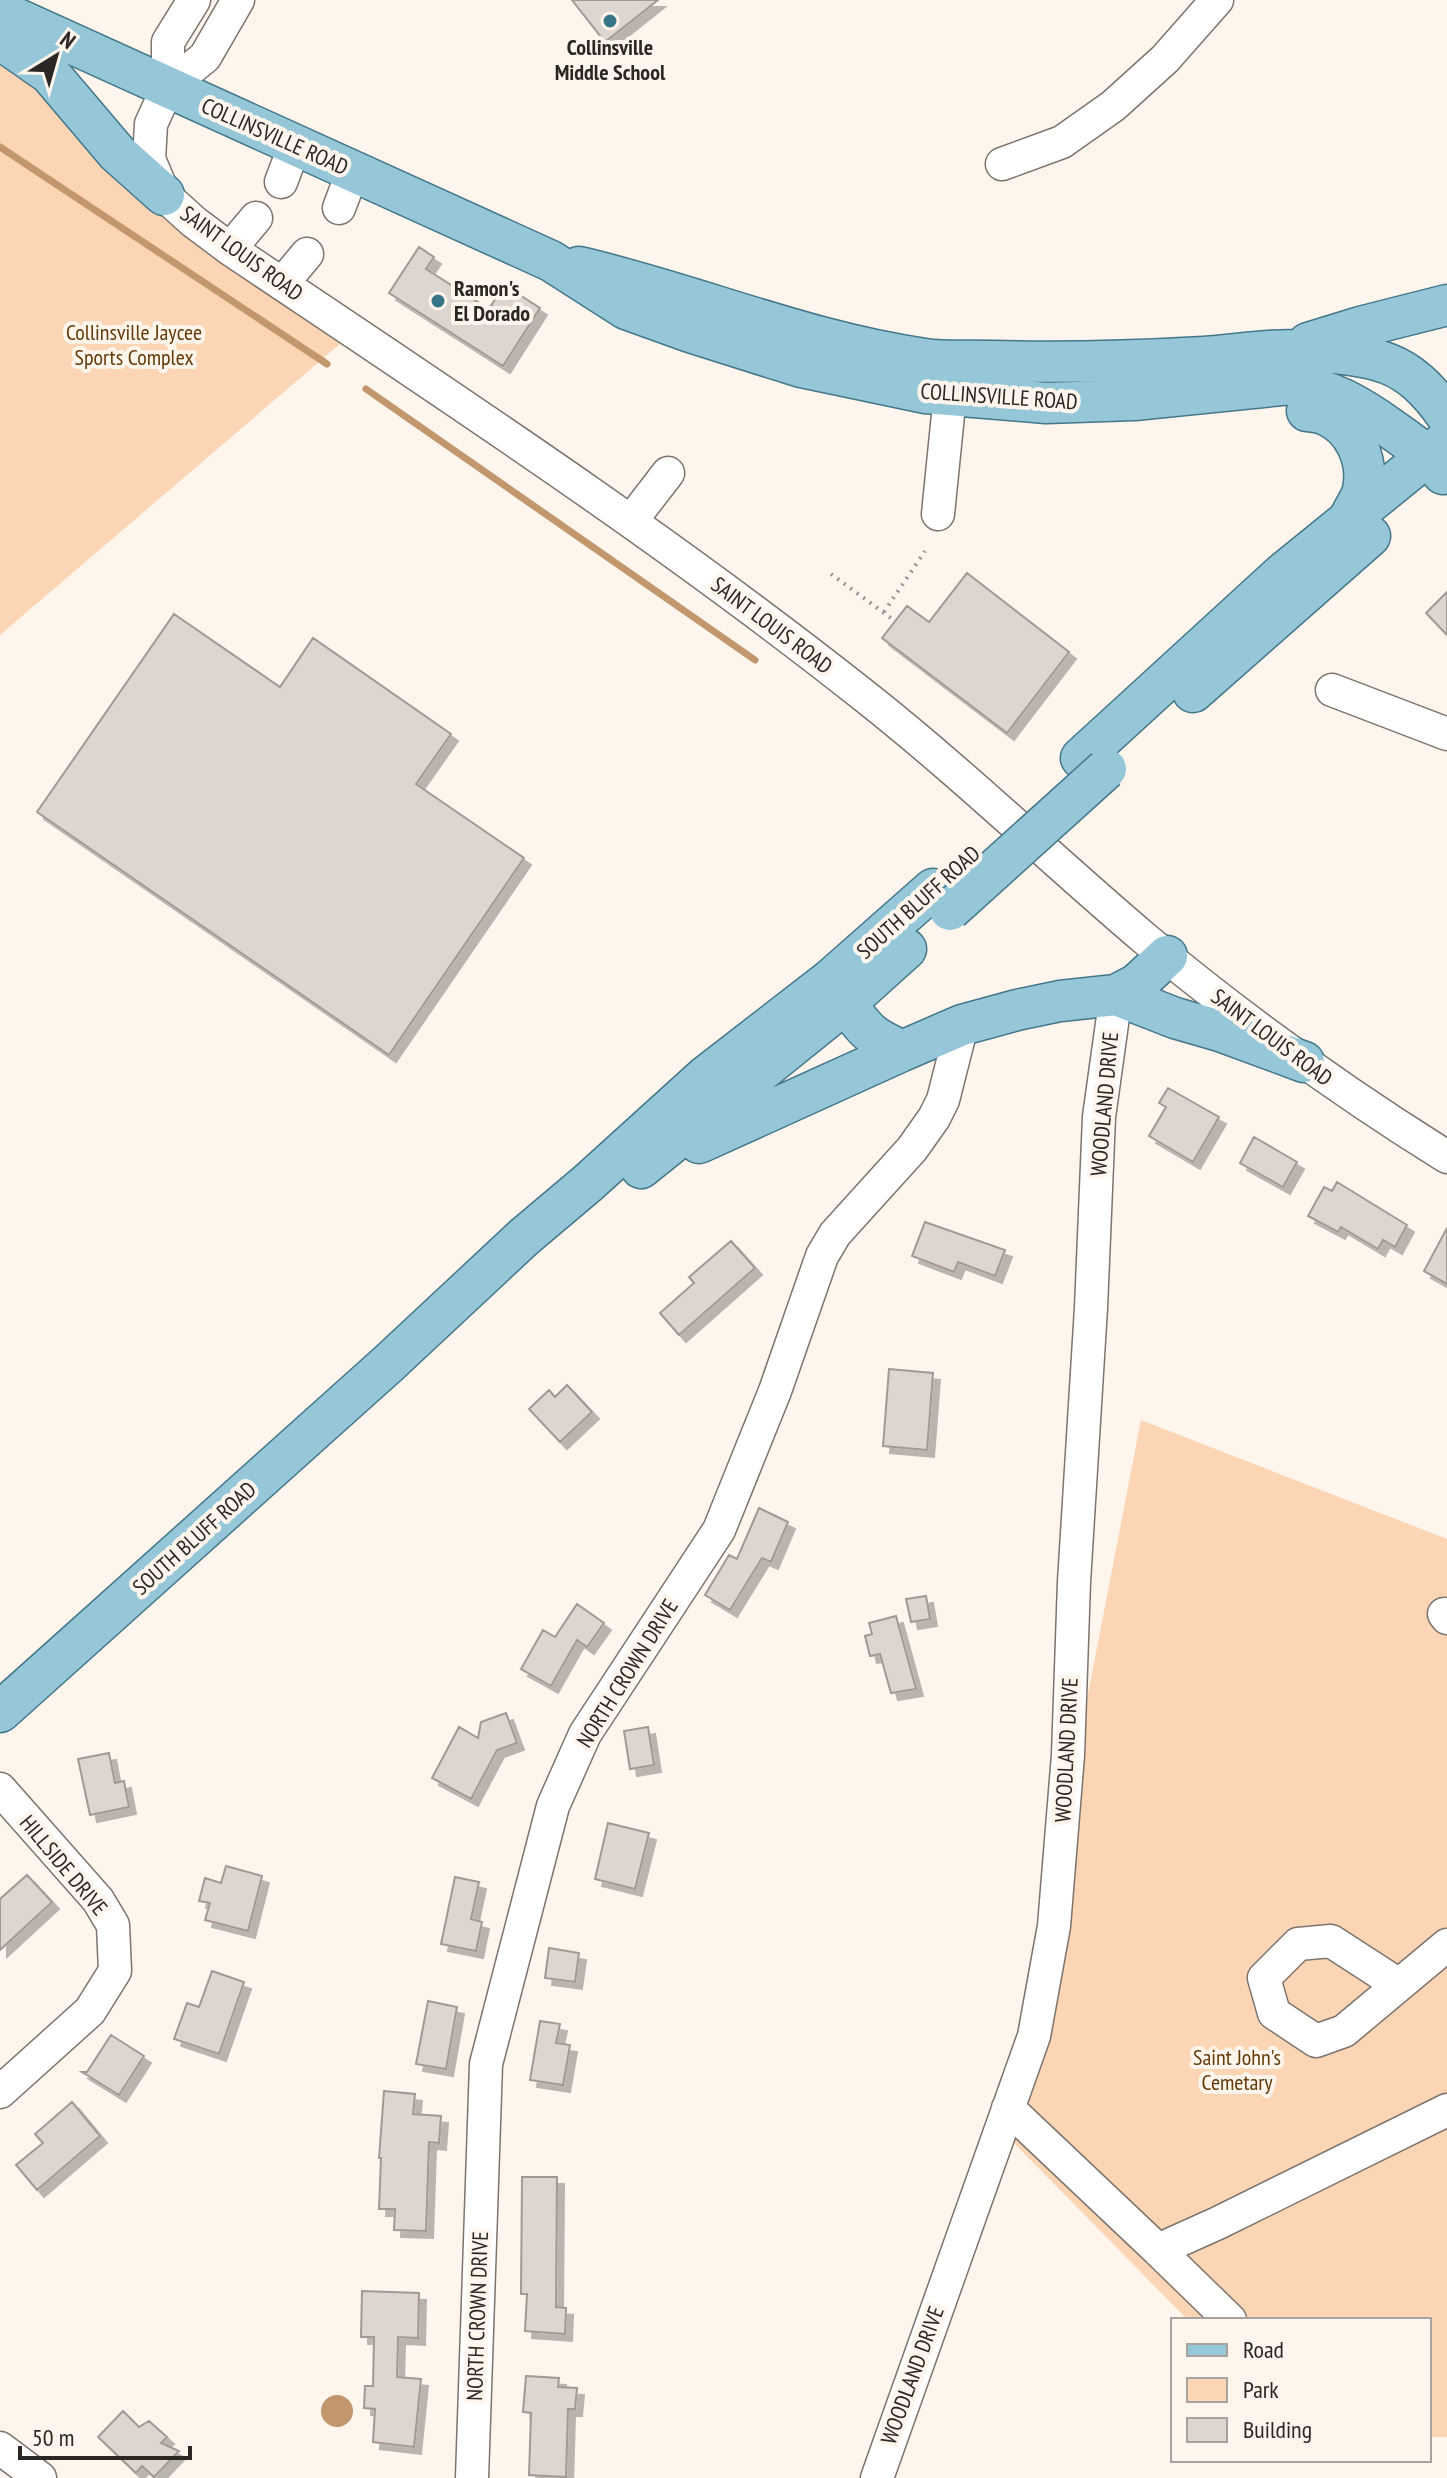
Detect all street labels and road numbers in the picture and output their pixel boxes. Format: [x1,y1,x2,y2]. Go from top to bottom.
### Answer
street label: COLLINSVILLE ROAD [197,91,353,181]
street label: SAINT LOUIS ROAD [175,199,309,307]
street label: COLLINSVILLE ROAD [919,377,1079,415]
street label: SAINT LOUIS ROAD [706,570,838,680]
street label: SOUTH BLUFF ROAD [850,839,986,965]
street label: SAINT LOUIS ROAD [1206,982,1338,1092]
street label: WOODLAND DRIVE [1084,1031,1124,1177]
street label: SOUTH BLUFF ROAD [126,1475,262,1601]
street label: NORTH CROWN DRIVE [570,1594,684,1752]
street label: WOODLAND DRIVE [1048,1677,1084,1823]
street label: HILLSIDE DRIVE [14,1809,114,1921]
street label: NORTH CROWN DRIVE [460,2231,494,2401]
street label: WOODLAND DRIVE [874,2302,950,2448]

